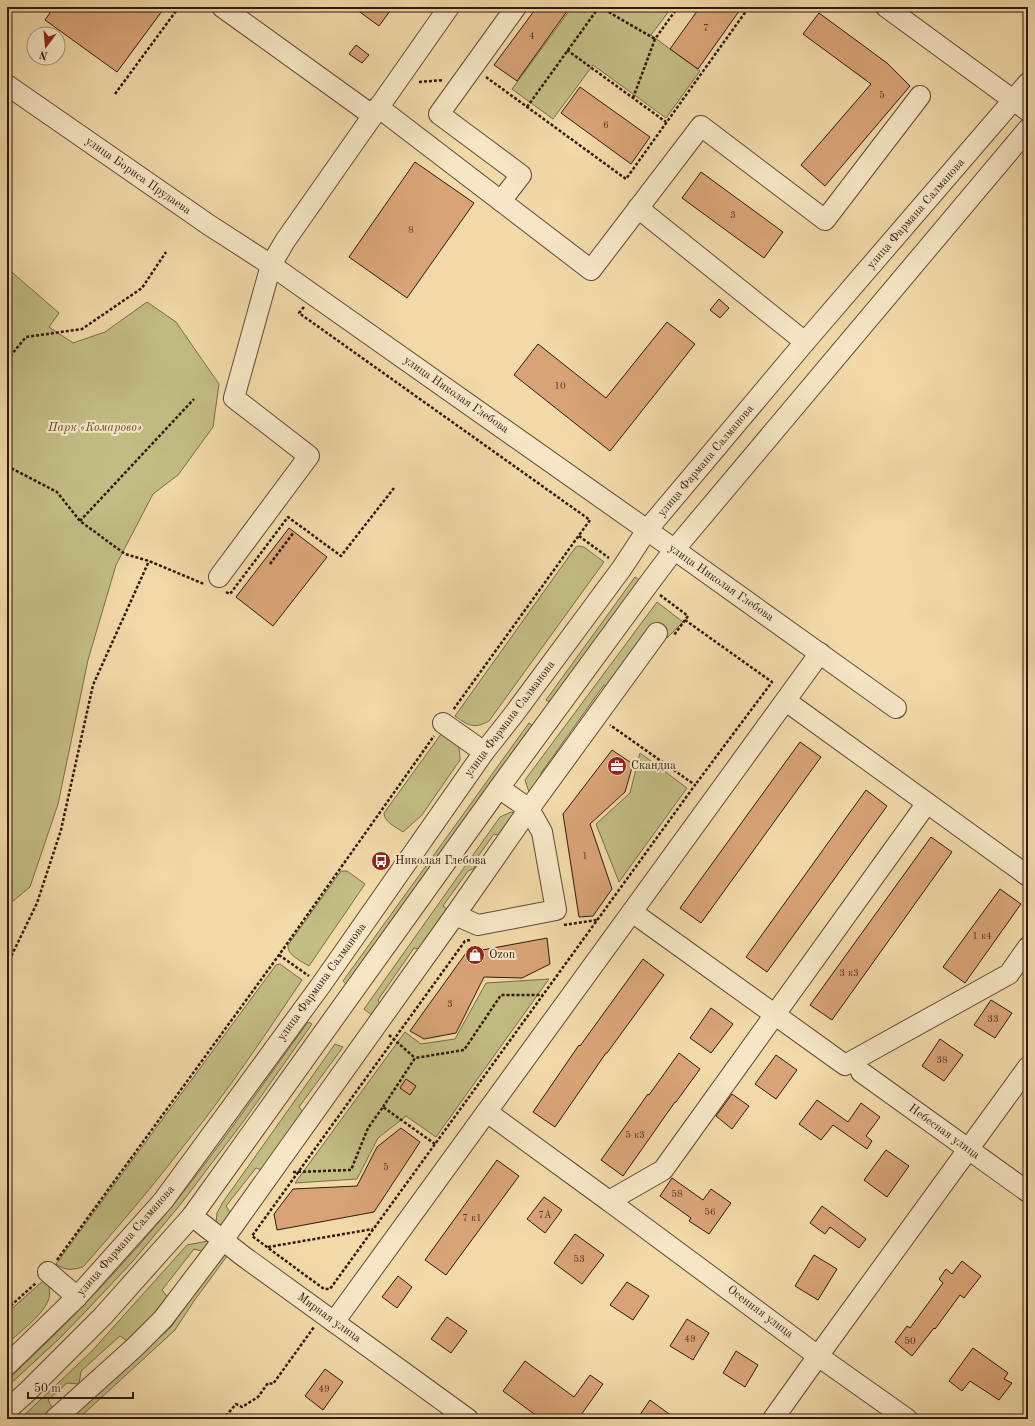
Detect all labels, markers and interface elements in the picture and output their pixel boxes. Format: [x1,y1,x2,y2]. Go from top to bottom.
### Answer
house number: 7 [703,23,709,33]
north arrow [26,26,66,66]
house number: 4 [529,31,535,41]
text: N [38,48,49,61]
house number: 5 [879,90,885,100]
house number: 6 [603,120,609,130]
street label: улица Бориса Прудаева [83,135,193,217]
street label: улица Фармана Салманова [865,156,967,272]
house number: 3 [730,210,736,220]
house number: 8 [408,225,414,235]
street label: улица Николая Глебова [401,354,511,436]
house number: 10 [554,381,566,391]
street label: улица Фармана Салманова [656,403,756,519]
park label: Парк «Комарово» [47,422,142,434]
street label: улица Николая Глебова [666,542,776,624]
street label: улица Фармана Салманова [462,659,558,779]
office icon: Скандиа [606,755,628,777]
place label: Скандиа [631,760,676,772]
bus stop icon: Николая Глебова [370,850,392,872]
house number: 1 [582,851,588,861]
place label: Николая Глебова [395,855,486,867]
street label: улица Фармана Салманова [275,921,369,1043]
house number: 1 к4 [972,931,992,941]
shop icon: Ozon [464,944,486,966]
place label: Ozon [489,949,516,961]
house number: 3 к3 [839,968,859,978]
house number: 3 [447,999,453,1009]
house number: 33 [987,1014,999,1024]
house number: 38 [936,1055,948,1065]
street label: Небесная улица [906,1102,982,1162]
house number: 5 к3 [625,1130,645,1140]
house number: 5 [383,1162,389,1172]
street label: улица Фармана Салманова [75,1183,177,1299]
house number: 58 [671,1189,683,1199]
house number: 56 [704,1207,716,1217]
house number: 7А [538,1210,552,1220]
house number: 7 к1 [462,1213,482,1223]
house number: 53 [573,1254,585,1264]
street label: Осенняя улица [725,1283,795,1341]
street label: Мирная улица [295,1291,363,1345]
house number: 49 [684,1334,696,1344]
house number: 50 [904,1336,916,1346]
scale bar [28,1374,133,1400]
text: 50 m [34,1382,61,1395]
house number: 49 [318,1384,330,1394]

